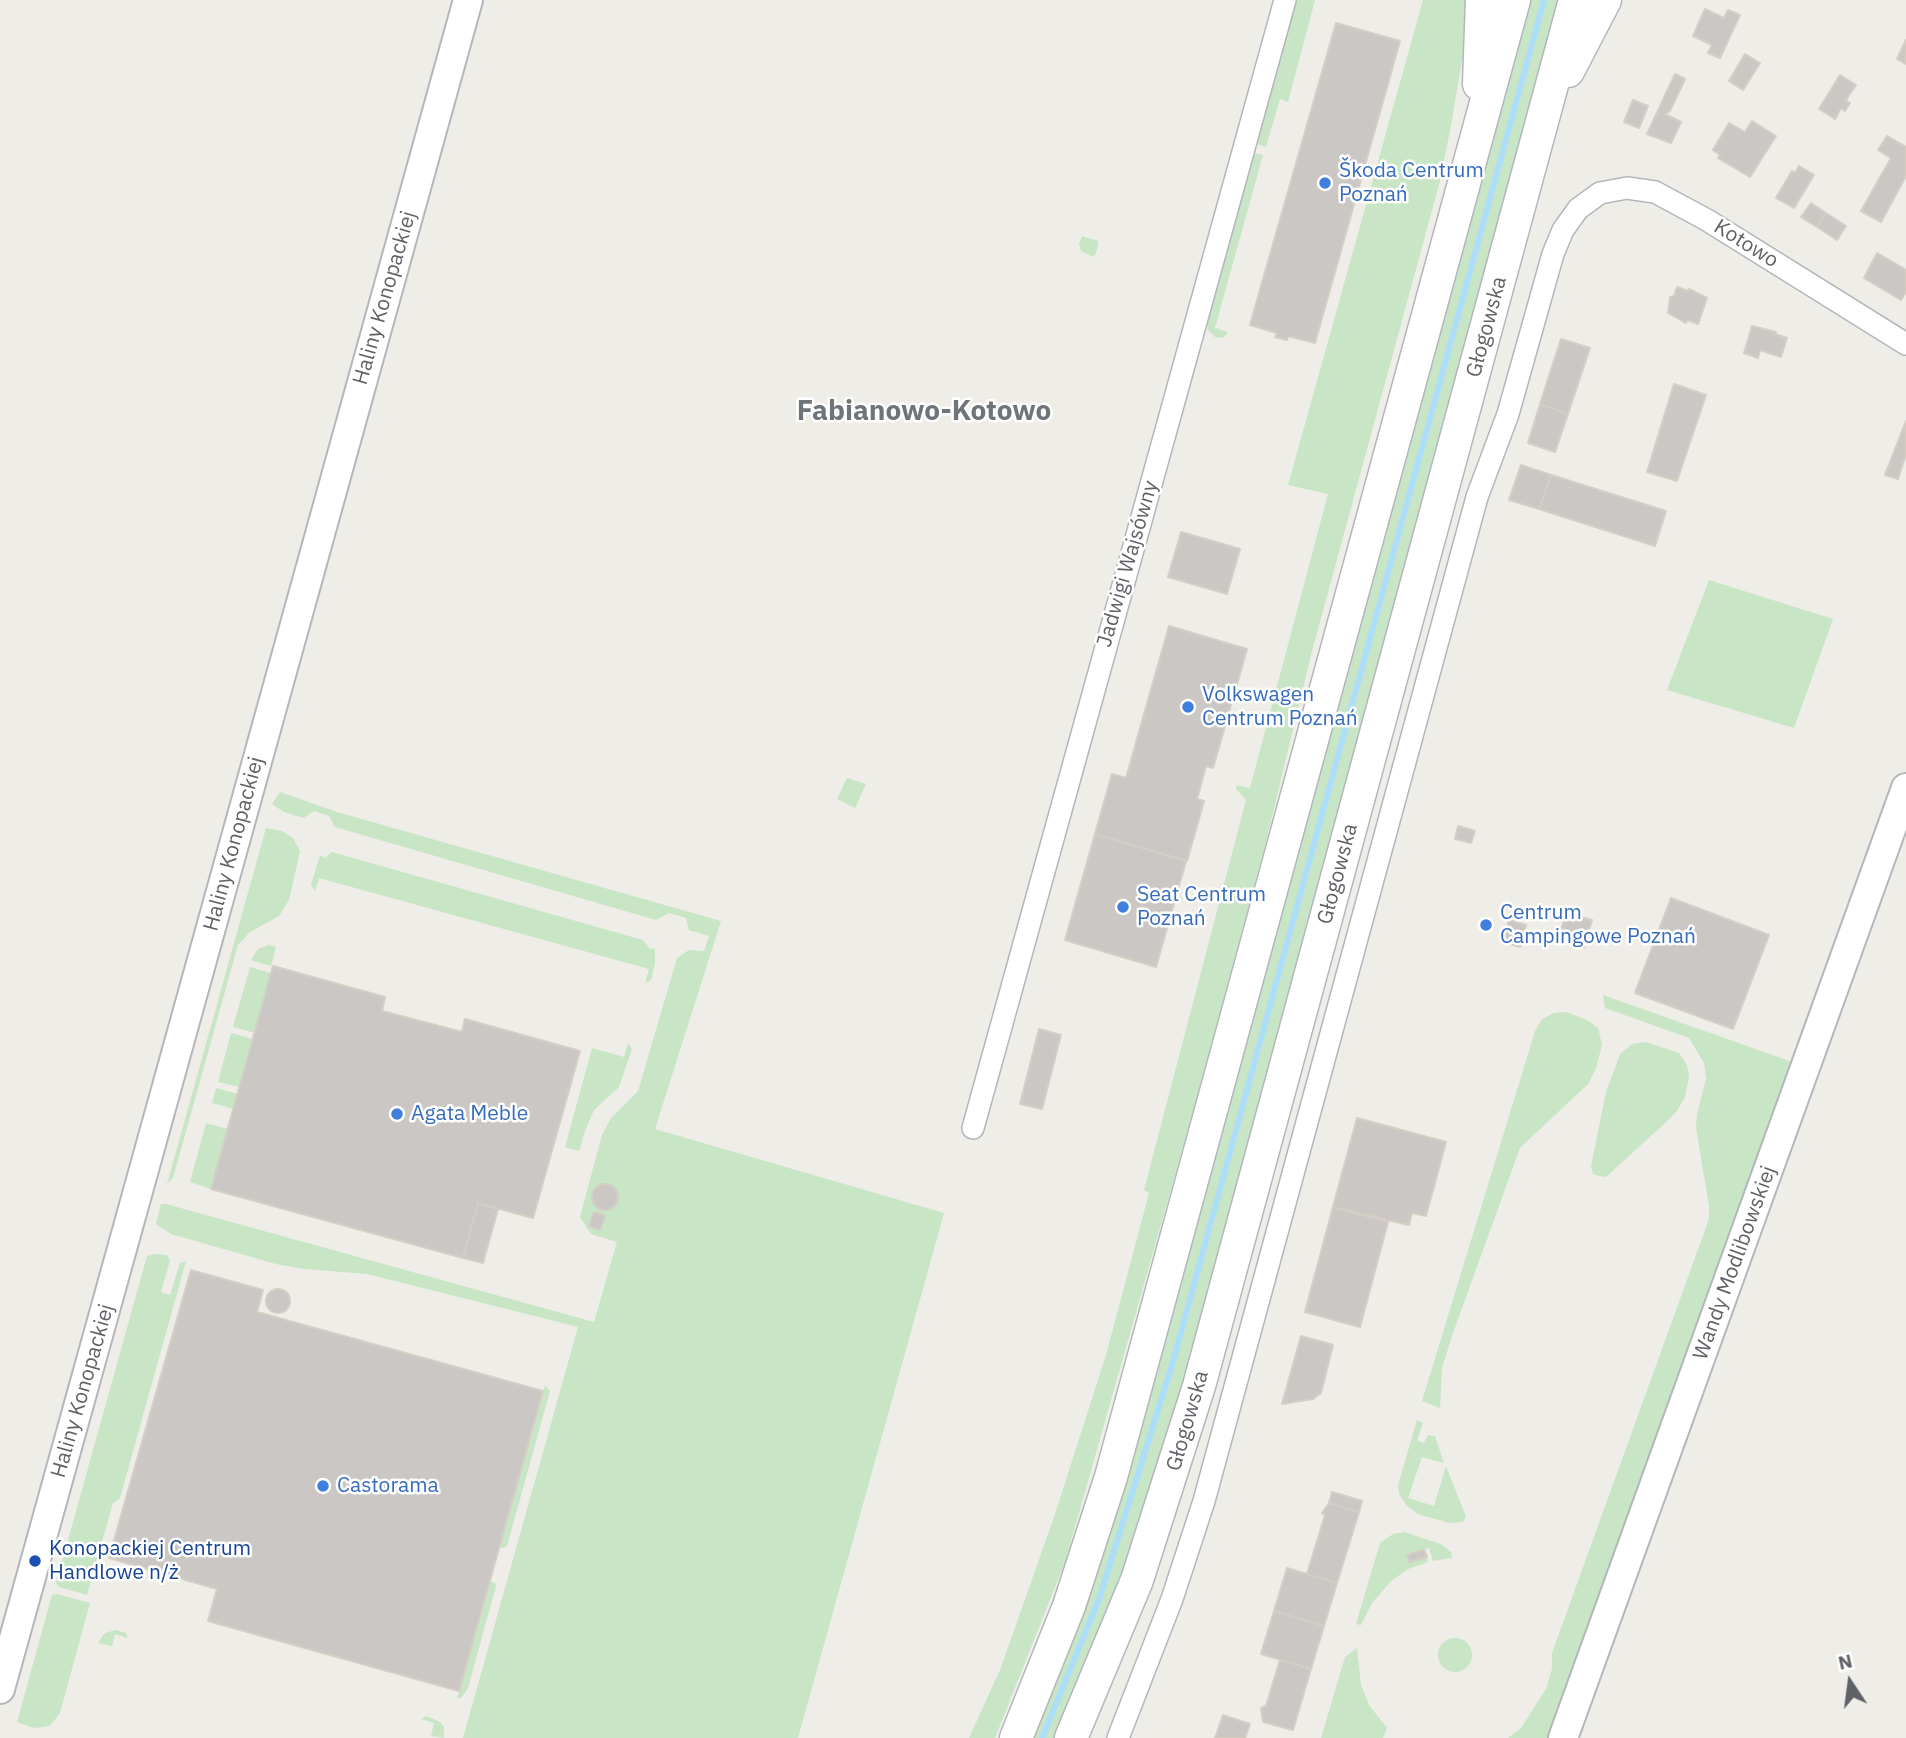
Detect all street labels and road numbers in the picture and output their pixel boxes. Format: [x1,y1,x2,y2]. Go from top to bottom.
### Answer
street label: Haliny Konopackiej [348,208,422,388]
street label: Kotowo [1709,214,1783,274]
street label: Głogowska [1461,274,1513,380]
street label: Jadwigi Wajsówny [1092,478,1164,650]
street label: Haliny Konopackiej [199,754,269,934]
street label: Głogowska [1312,821,1364,927]
street label: Wandy Modlibowskiej [1688,1163,1782,1363]
street label: Haliny Konopackiej [46,1301,120,1481]
street label: Głogowska [1162,1368,1214,1474]

